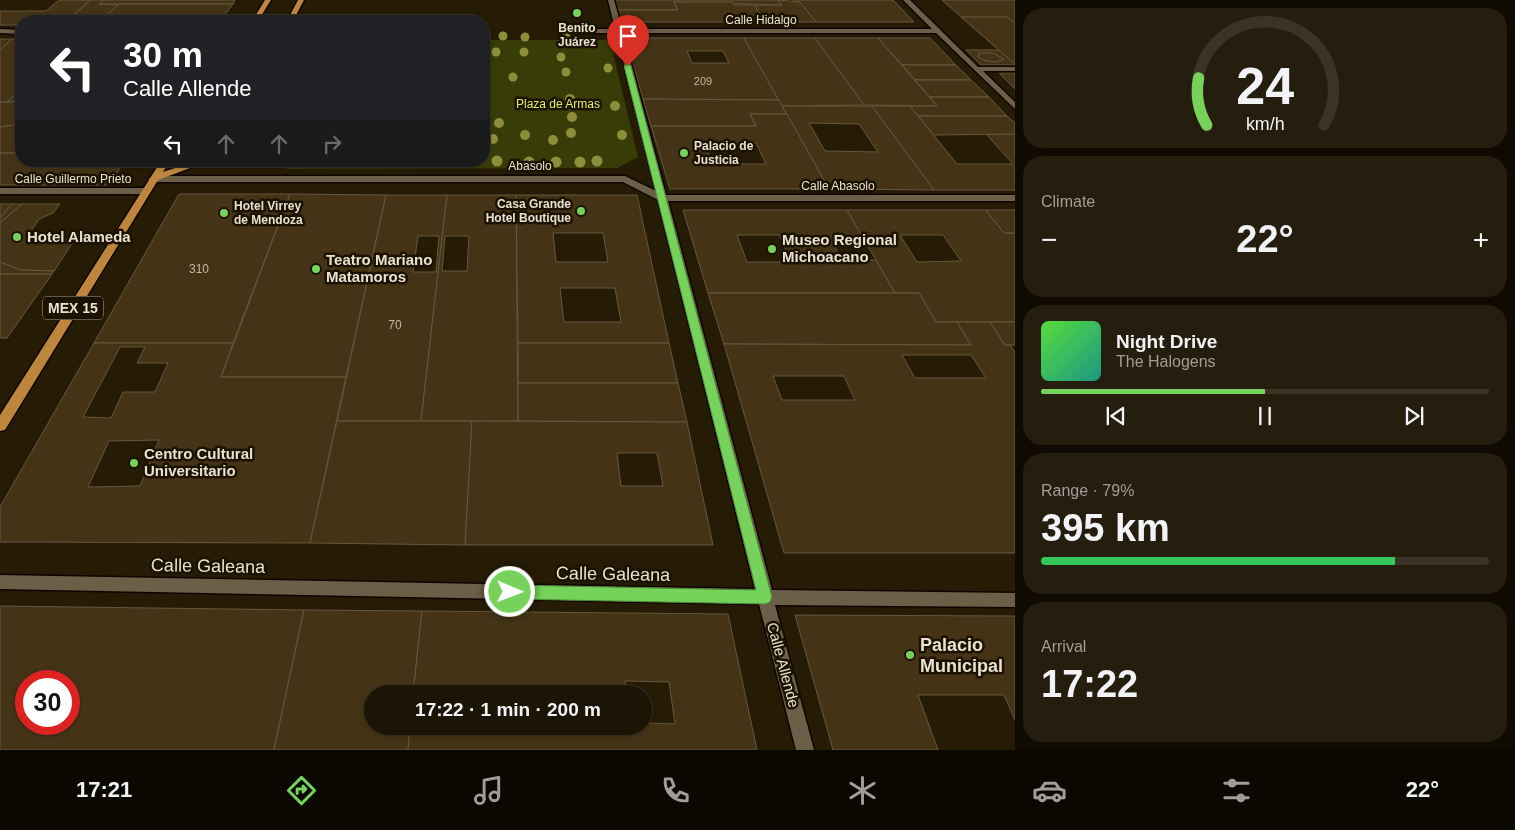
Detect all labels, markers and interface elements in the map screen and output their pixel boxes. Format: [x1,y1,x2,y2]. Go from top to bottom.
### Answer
marker: Benito Juárez [571,7,583,19]
street label: Calle Hidalgo [725,13,797,27]
pin [607,15,649,66]
place label: Benito Juárez [558,21,596,49]
icon: arrive [614,22,642,50]
icon: left [40,35,105,100]
text: 30 m [123,35,203,74]
text: 24 [1236,57,1294,115]
house number: 209 [694,75,712,87]
text: Calle Allende [123,76,251,101]
park label: Plaza de Armas [516,97,600,111]
text: km/h [1246,114,1284,134]
icon: left [159,130,187,158]
icon: ahead [212,130,240,158]
icon: ahead [265,130,293,158]
icon: right [318,130,346,158]
place label: Palacio de Justicia [694,139,754,167]
marker: Palacio de Justicia [678,147,690,159]
street label: Abasolo [508,159,552,173]
street label: Calle Guillermo Prieto [15,172,132,186]
street label: Calle Abasolo [801,179,875,193]
text: Climate [1041,193,1095,210]
place label: Casa Grande Hotel Boutique [486,197,571,225]
place label: Hotel Virrey de Mendoza [234,199,303,227]
marker: Casa Grande Hotel Boutique [575,205,587,217]
marker: Hotel Virrey de Mendoza [218,207,230,219]
text: 22° [1236,218,1294,260]
text: − [1041,224,1057,255]
text: + [1473,224,1489,255]
place label: Hotel Alameda [27,228,131,245]
marker: Hotel Alameda [11,231,23,243]
place label: Museo Regional Michoacano [782,231,897,265]
marker: Museo Regional Michoacano [766,243,778,255]
place label: Teatro Mariano Matamoros [326,251,432,285]
house number: 310 [189,262,209,276]
marker: Teatro Mariano Matamoros [310,263,322,275]
road number: MEX 15 [43,296,103,320]
house number: 70 [388,318,402,332]
text: Night Drive [1116,331,1217,352]
text: The Halogens [1116,353,1216,370]
icon: previous [1102,402,1130,430]
icon: pause [1251,402,1279,430]
icon: next [1400,402,1428,430]
place label: Centro Cultural Universitario [144,445,253,479]
marker: Centro Cultural Universitario [128,457,140,469]
text: Range · 79% [1041,482,1134,499]
text: 395 km [1041,507,1170,549]
street label: Calle Galeana [151,555,266,577]
street label: Calle Galeana [556,563,671,585]
position arrow [483,565,535,617]
street label: Calle Allende [764,620,803,709]
place label: Palacio Municipal [920,635,1003,676]
text: Arrival [1041,638,1086,655]
marker: Palacio Municipal [904,649,916,661]
text: 17:22 [1041,663,1138,705]
speed limit sign: 30 [15,670,80,735]
text: 17:22 · 1 min · 200 m [415,699,601,720]
icon: directions [284,773,319,808]
icon: music [471,773,506,808]
icon: phone [658,773,693,808]
icon: climate [845,773,880,808]
icon: car [1032,773,1067,808]
icon: filters [1219,773,1254,808]
text: 17:21 [76,777,132,802]
text: 22° [1406,777,1439,802]

